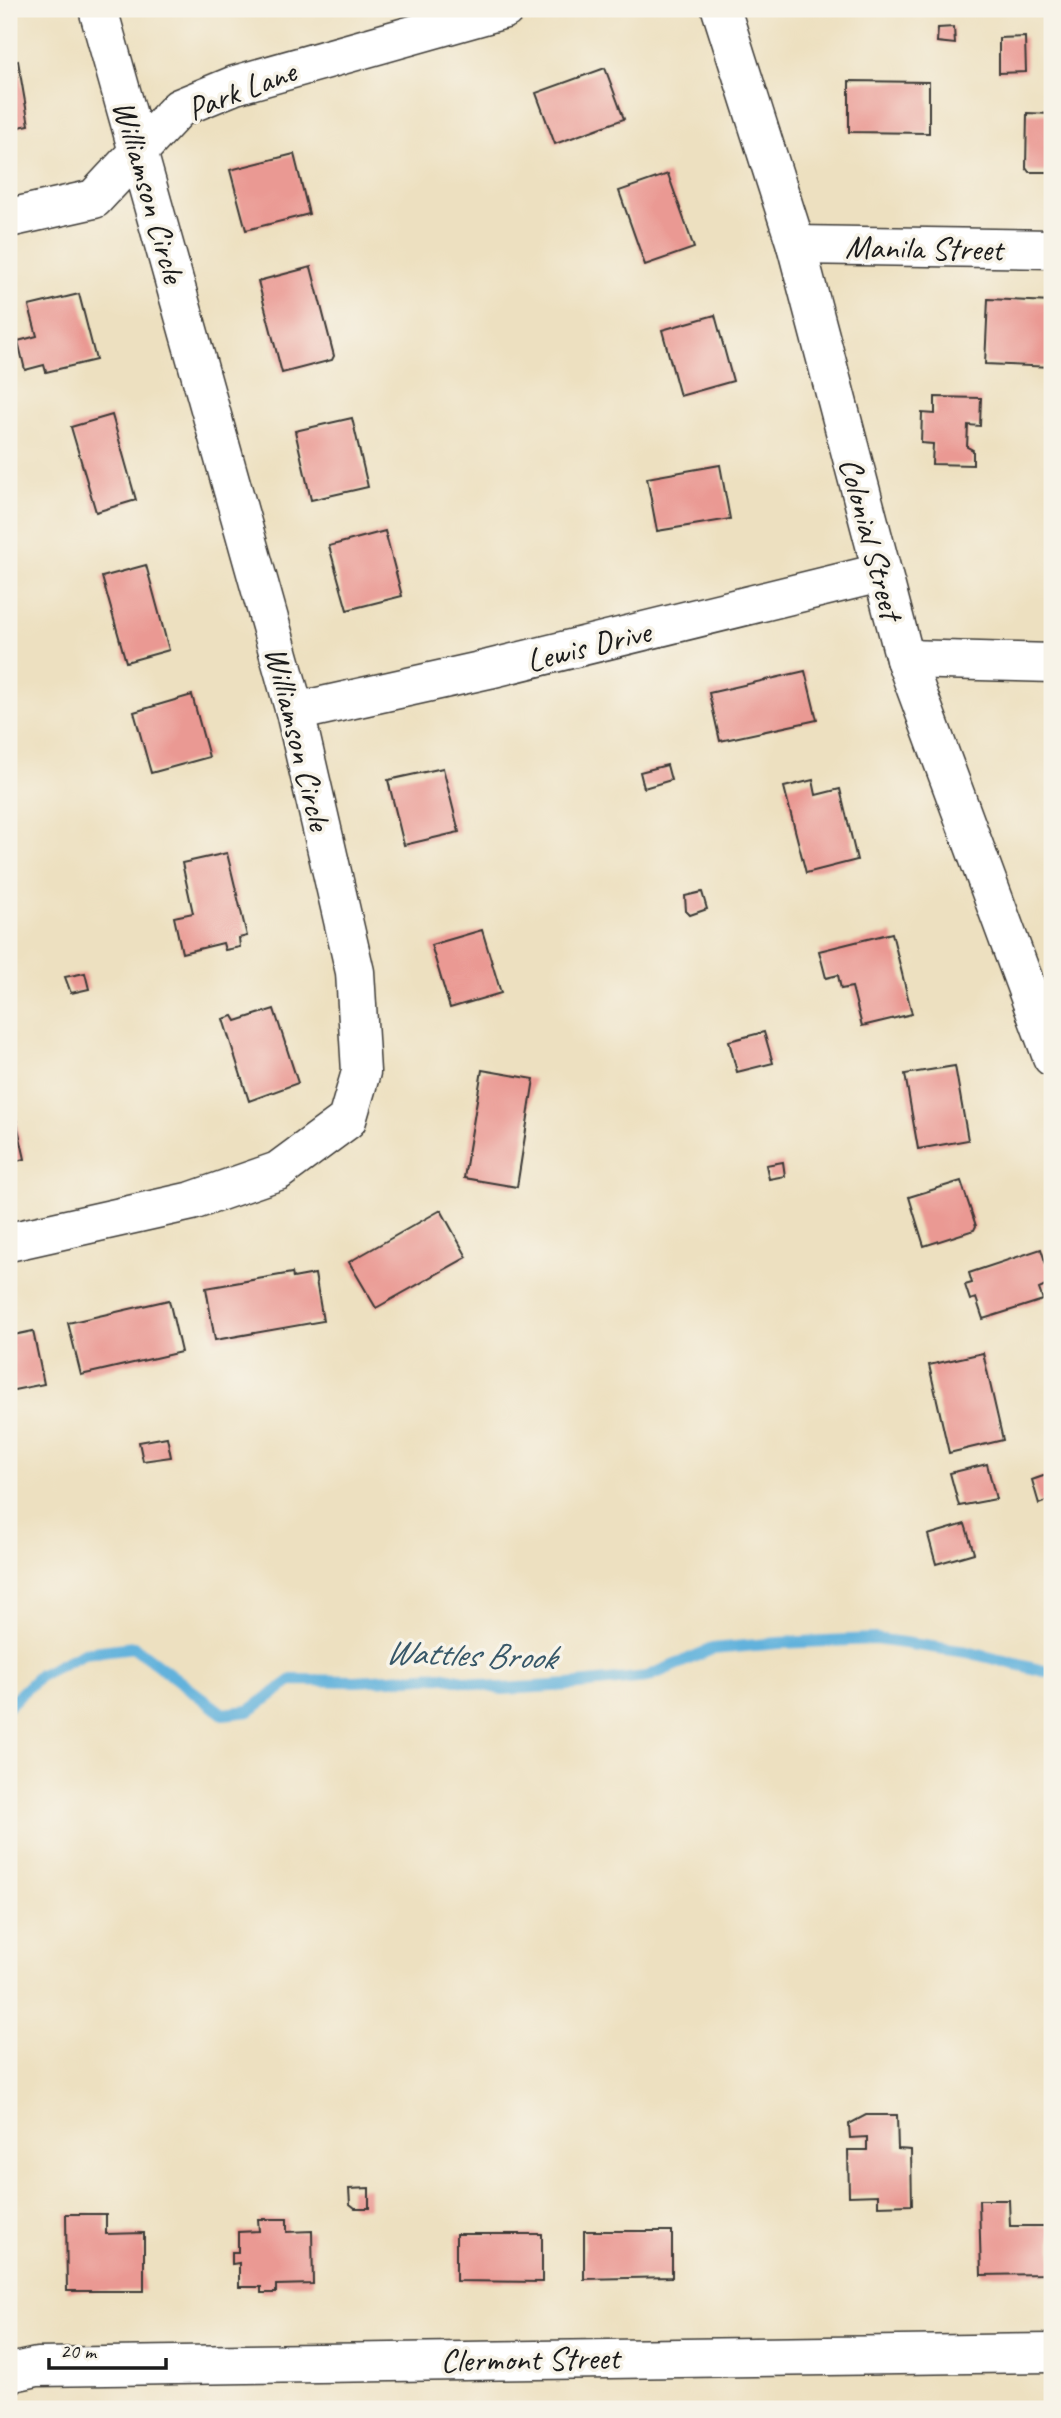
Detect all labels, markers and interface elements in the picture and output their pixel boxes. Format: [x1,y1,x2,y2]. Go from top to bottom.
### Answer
street label: Park Lane [181,49,304,130]
street label: Williamson Circle [103,95,196,289]
street label: Manila Street [845,226,1006,270]
street label: Colonial Street [829,453,914,627]
street label: Lewis Drive [522,610,657,682]
street label: Williamson Circle [255,642,342,837]
water label: Wattles Brook [384,1629,562,1680]
scale bar [49,2327,166,2371]
street label: Clermont Street [440,2336,623,2382]
text: 20 m [60,2338,98,2364]

